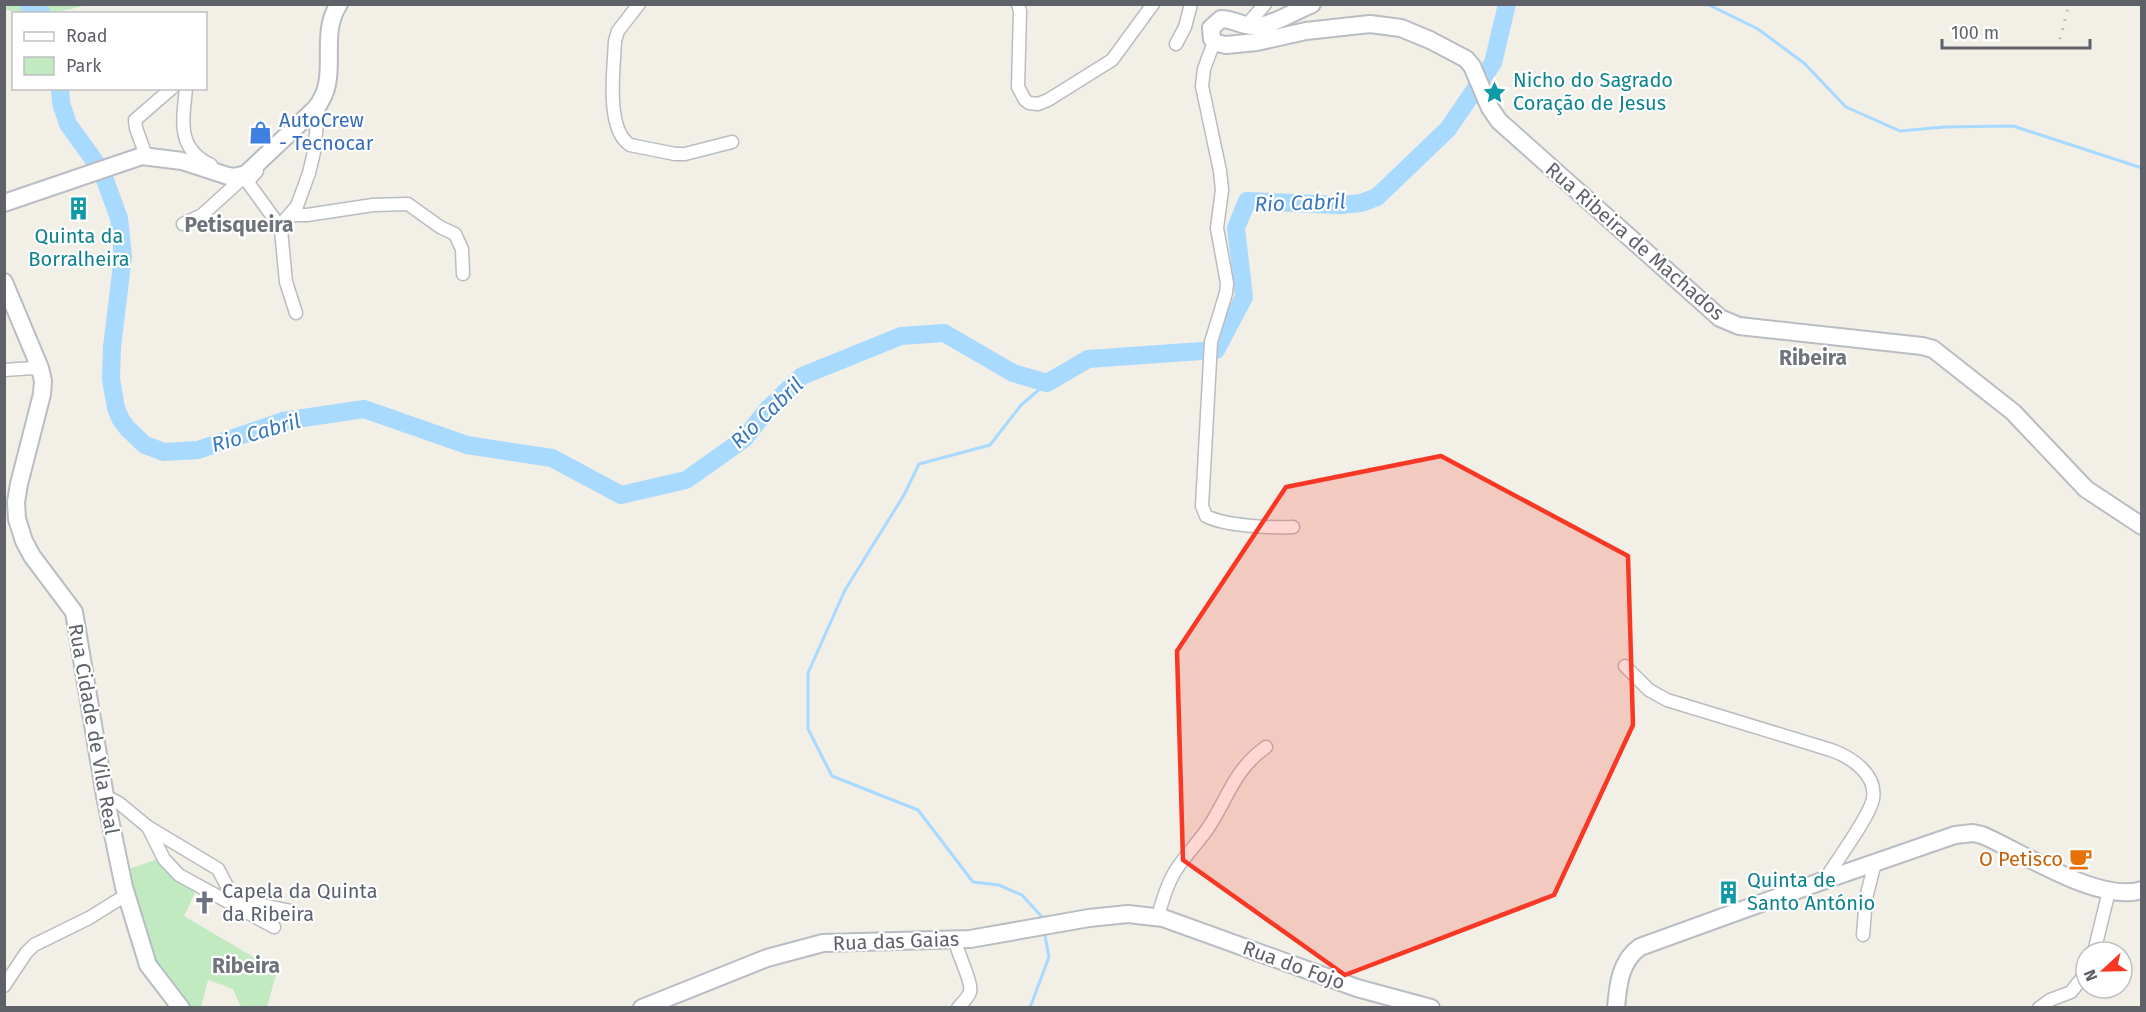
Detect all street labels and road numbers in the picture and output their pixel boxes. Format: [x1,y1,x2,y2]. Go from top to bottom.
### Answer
street label: Rua Ribeira de Machados [1541,157,1729,325]
street label: Rua Cidade de Vila Real [64,622,124,836]
street label: Rua das Gaias [832,927,960,955]
street label: Rua do Fojo [1240,935,1348,995]

